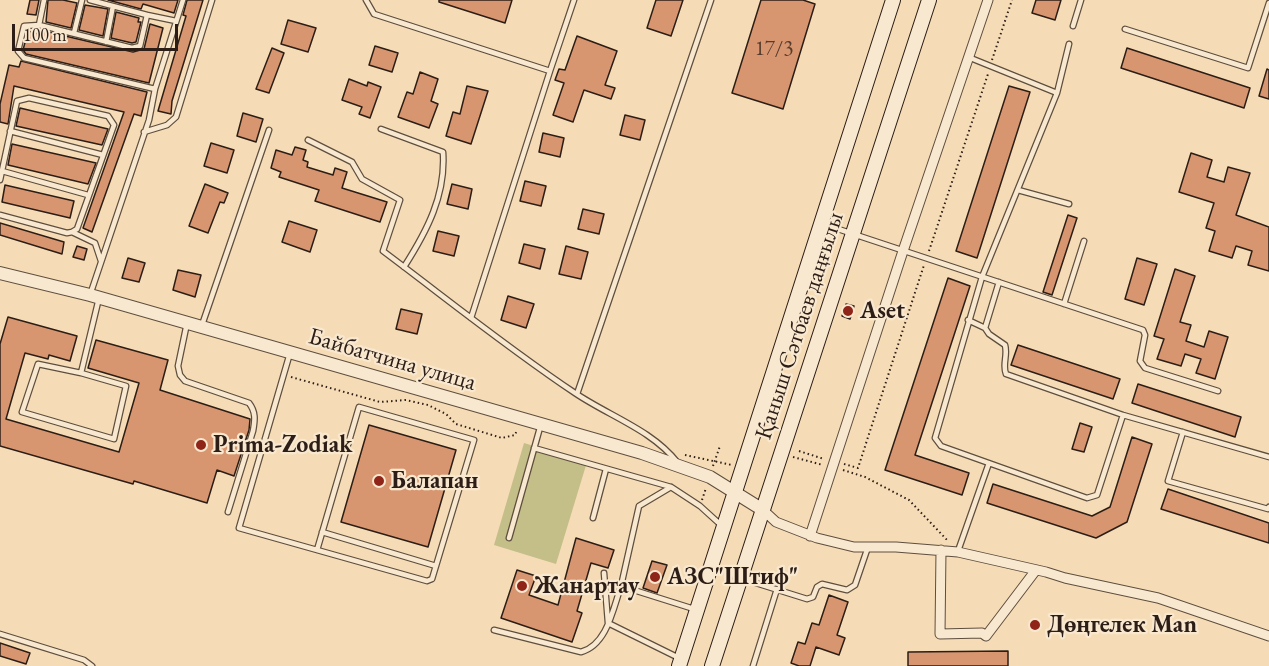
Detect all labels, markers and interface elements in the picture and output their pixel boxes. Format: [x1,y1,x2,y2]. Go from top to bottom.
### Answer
scale bar [15,12,182,50]
text: 100 m [23,23,67,46]
house number: 17/3 [755,36,793,62]
street label: Қаныш Сәтбаев даңғылы [750,209,850,443]
place label: Aset [860,297,905,325]
marker: Aset [841,304,855,318]
street label: Байбатчина улица [305,322,479,398]
place label: Prima-Zodiak [213,431,352,459]
marker: Prima-Zodiak [194,438,208,452]
place label: Балапан [391,467,478,495]
marker: Балапан [372,474,386,488]
place label: АЗС"Штиф" [667,563,798,591]
marker: АЗС"Штиф" [648,570,662,584]
place label: Жанартау [534,572,639,600]
marker: Жанартау [515,579,529,593]
place label: Дөңгелек Man [1047,611,1197,639]
marker: Дөңгелек Man [1028,618,1042,632]

